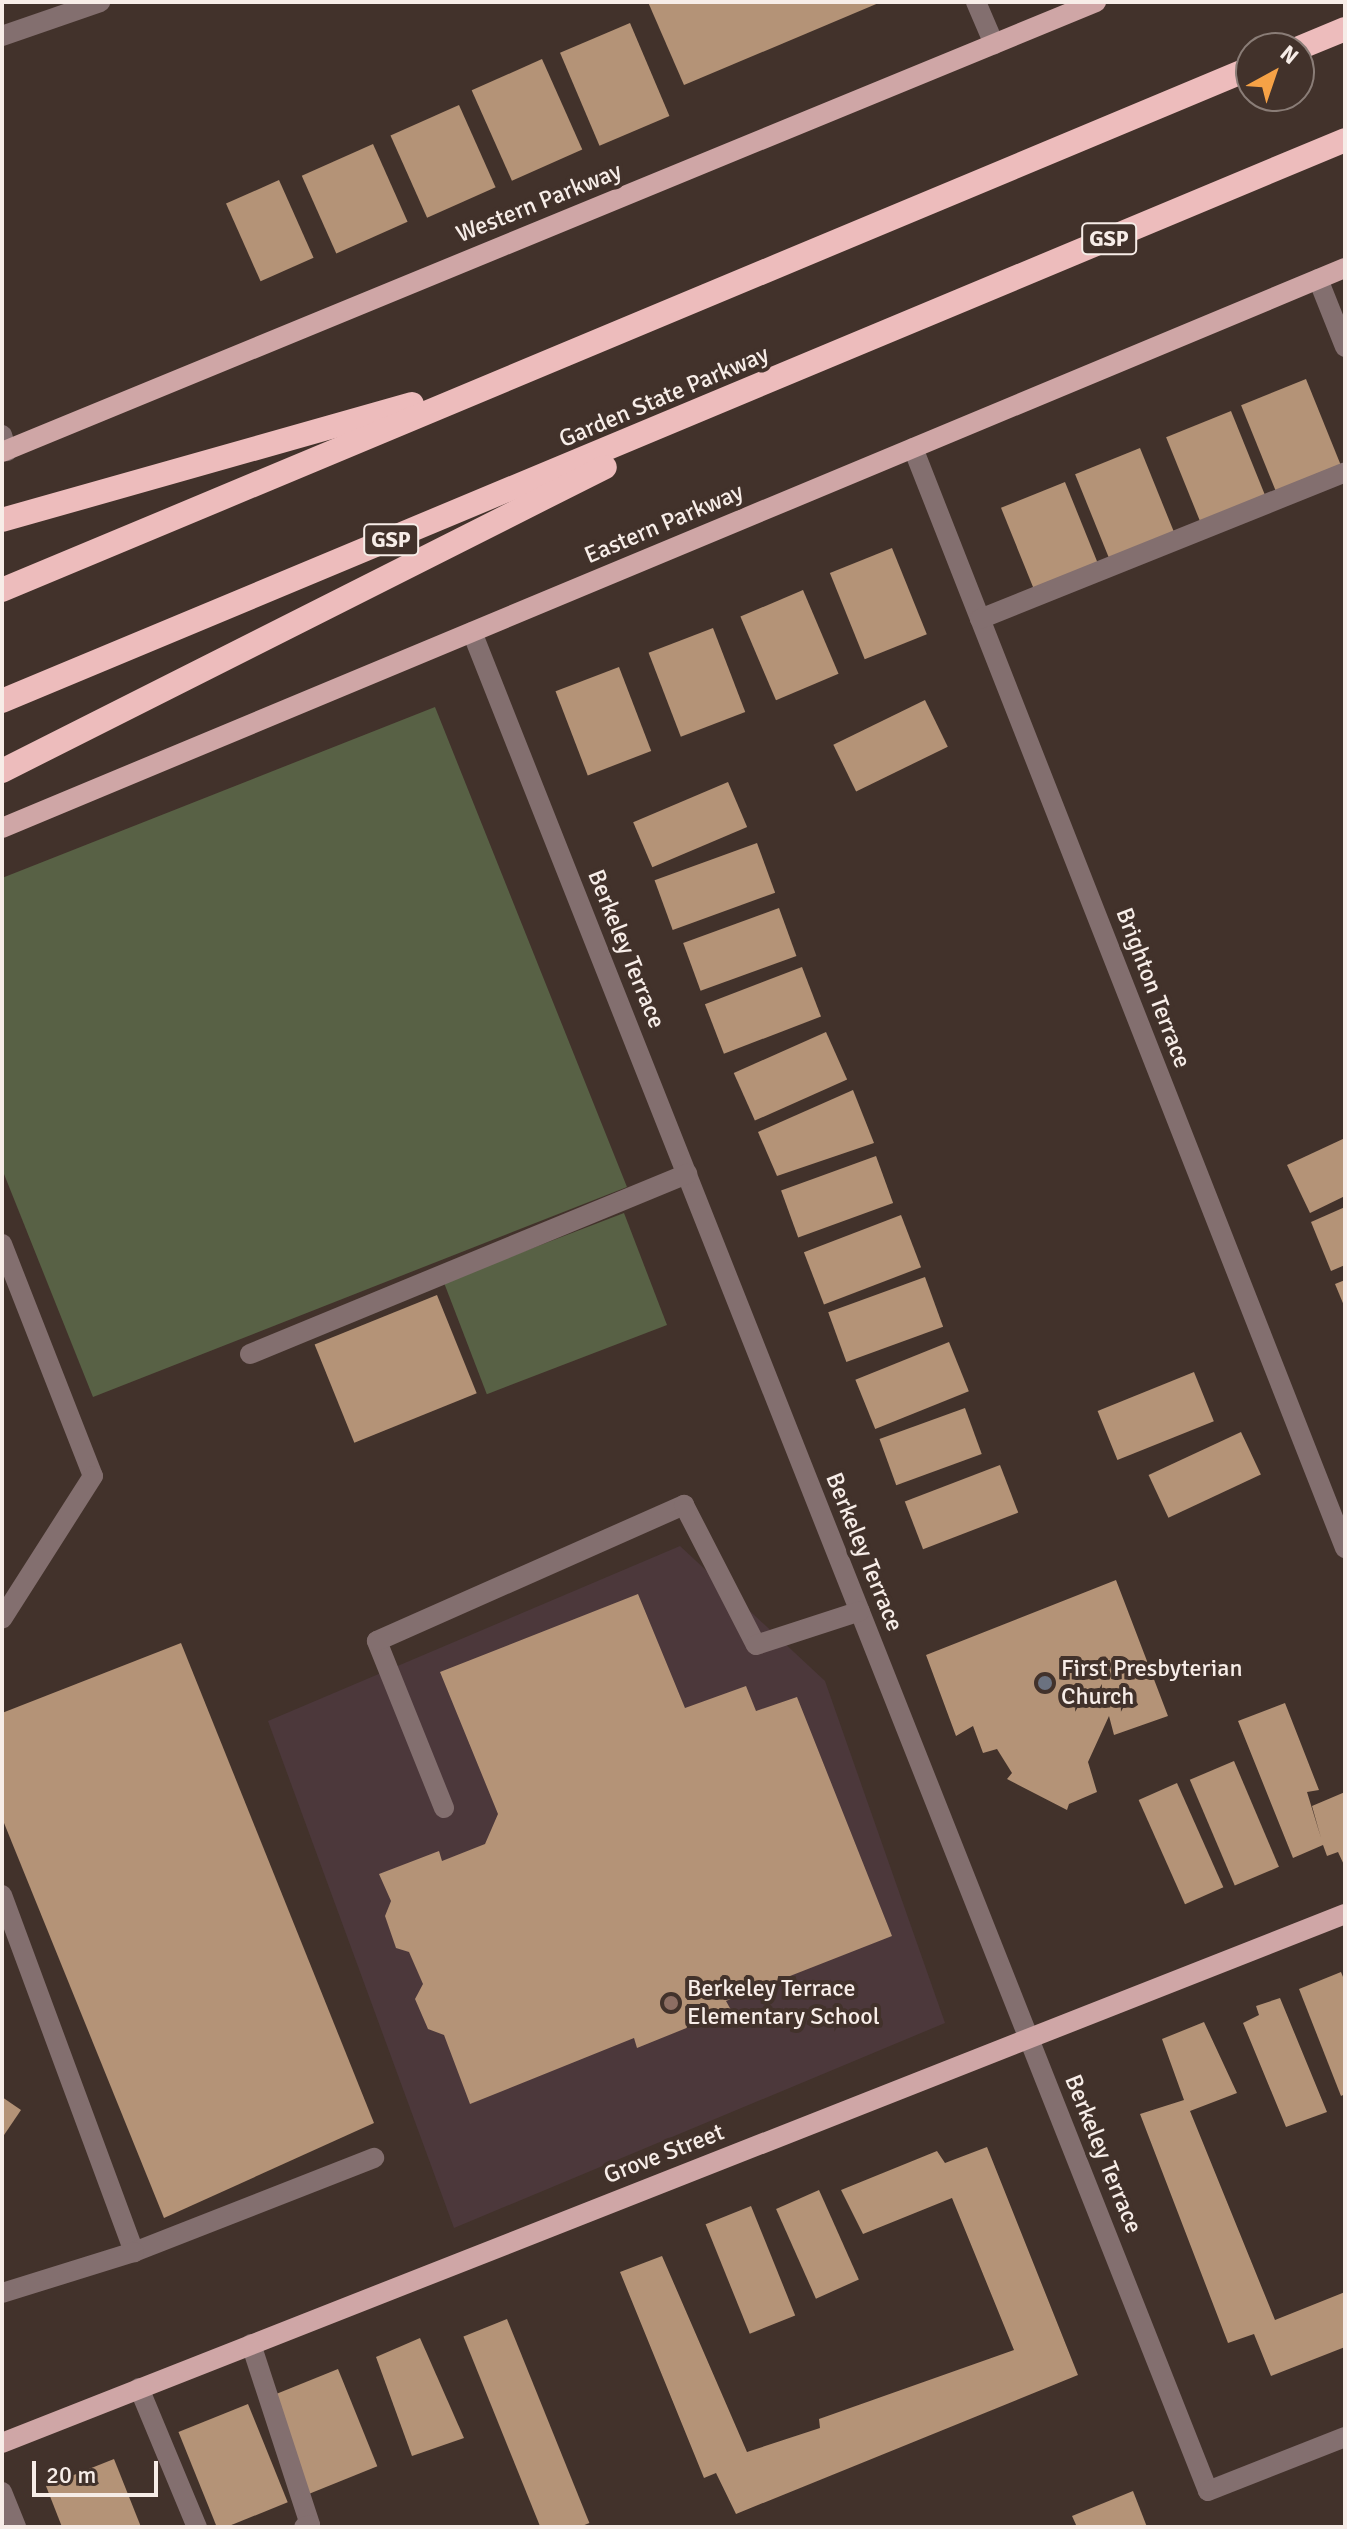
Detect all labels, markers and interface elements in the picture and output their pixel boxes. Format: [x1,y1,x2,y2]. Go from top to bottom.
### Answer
north arrow [1235,32,1315,112]
text: N [1275,40,1304,70]
street label: Western Parkway [452,157,626,249]
road number: GSP [1081,221,1137,257]
street label: Garden State Parkway [555,340,773,454]
street label: Eastern Parkway [580,478,748,570]
road number: GSP [363,522,419,558]
street label: Berkeley Terrace [581,865,671,1033]
street label: Brighton Terrace [1109,904,1197,1072]
street label: Berkeley Terrace [819,1468,909,1636]
place label: First Presbyterian Church [1061,1655,1243,1711]
marker: First Presbyterian Church [1036,1674,1054,1692]
place label: Berkeley Terrace Elementary School [687,1975,880,2031]
marker: Berkeley Terrace Elementary School [662,1994,680,2012]
street label: Berkeley Terrace [1058,2070,1148,2238]
street label: Grove Street [600,2118,728,2190]
scale bar [36,2445,162,2495]
text: 20 m [46,2460,96,2490]

